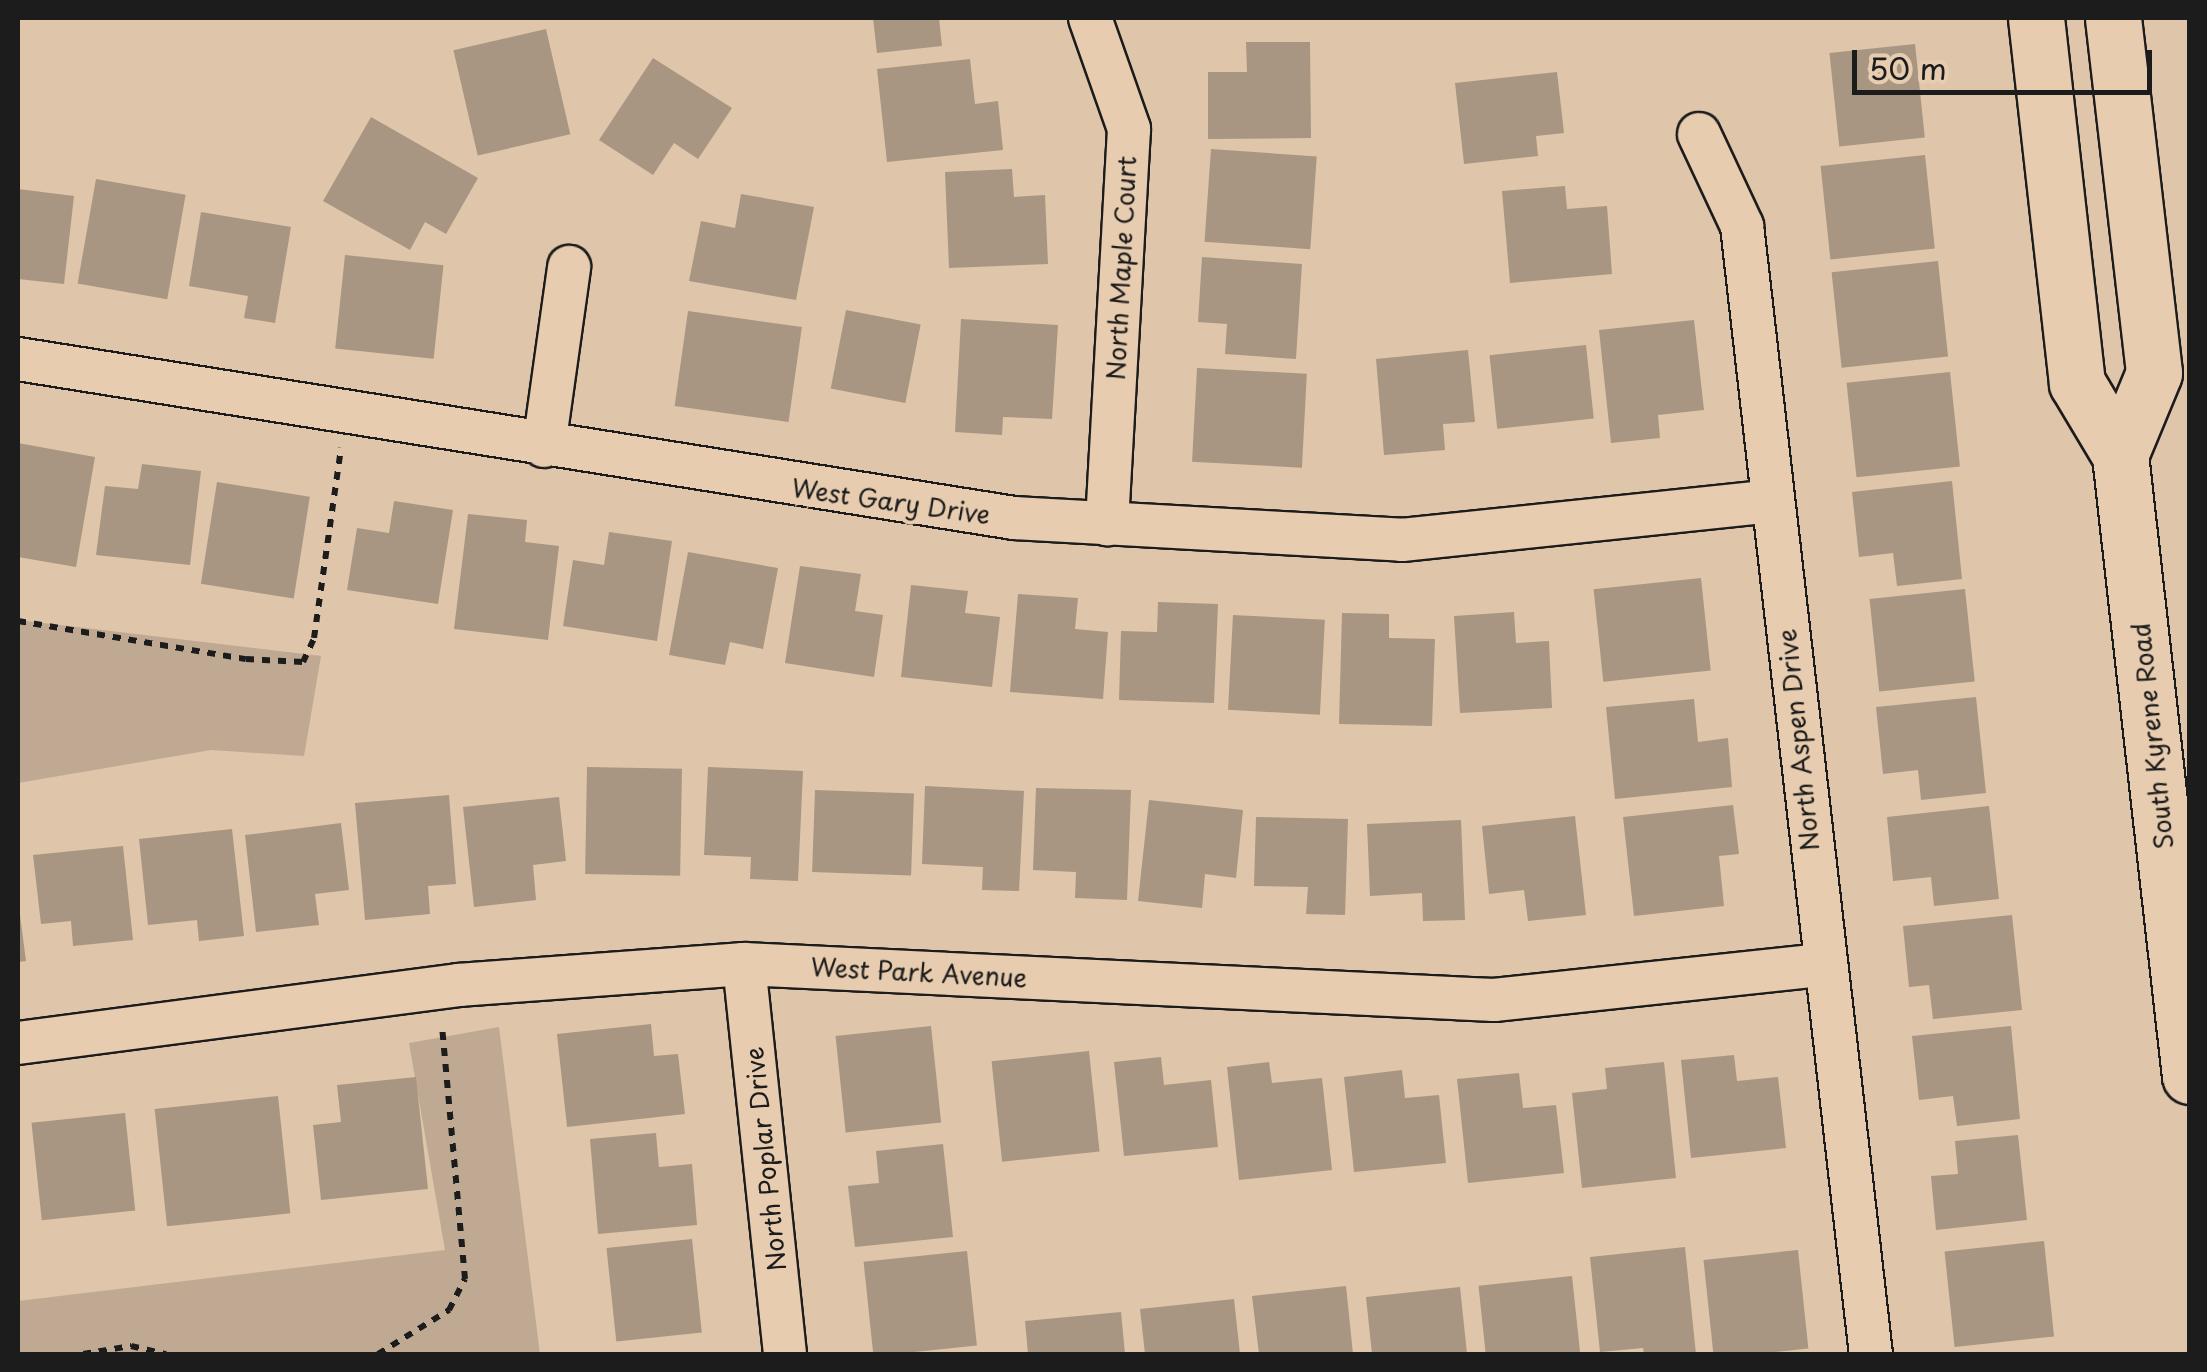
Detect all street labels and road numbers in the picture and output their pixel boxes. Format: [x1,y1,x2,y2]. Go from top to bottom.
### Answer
street label: North Maple Court [1100,153,1142,383]
street label: West Gary Drive [790,472,992,530]
street label: South Kyrene Road [2125,620,2179,852]
street label: North Aspen Drive [1771,627,1825,853]
street label: West Park Avenue [810,951,1028,993]
street label: North Poplar Drive [738,1044,792,1274]

